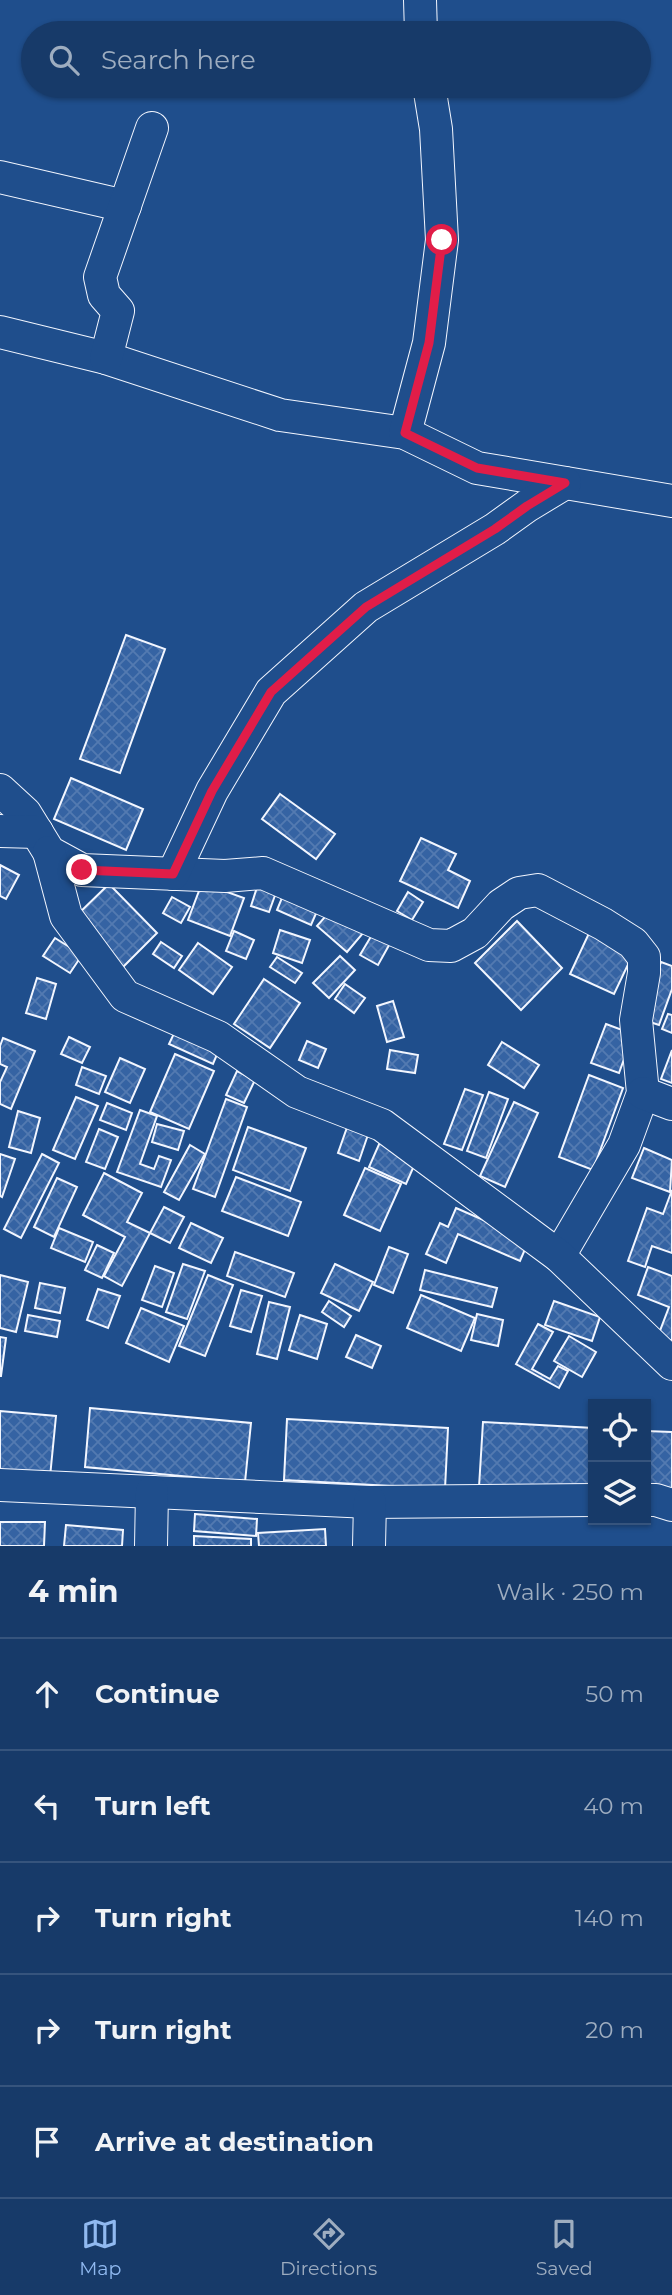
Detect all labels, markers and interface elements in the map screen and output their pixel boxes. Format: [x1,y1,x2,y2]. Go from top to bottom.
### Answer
search box [21,21,651,98]
icon: search [45,41,83,79]
text: Search here [101,44,256,76]
route start [426,224,457,255]
route end [66,854,97,885]
map controls [588,1399,651,1525]
button: locate [588,1399,651,1462]
button: layers [588,1462,651,1525]
text: 4 min [28,1573,118,1610]
text: Walk · 250 m [497,1578,644,1606]
icon: ahead [28,1675,66,1713]
text: Continue [95,1678,220,1710]
text: 50 m [585,1680,644,1708]
icon: left [28,1787,66,1825]
text: Turn left [95,1790,211,1822]
text: 40 m [583,1792,644,1820]
icon: right [28,1899,66,1937]
text: Turn right [95,1902,231,1934]
text: 140 m [575,1904,644,1932]
icon: right [28,2011,66,2049]
text: Turn right [95,2014,231,2046]
text: 20 m [585,2016,644,2044]
icon: arrive [28,2123,66,2161]
text: Arrive at destination [95,2126,374,2158]
tab: Map [79,2215,121,2280]
tab: Directions [280,2215,377,2280]
tab: Saved [536,2215,593,2280]

